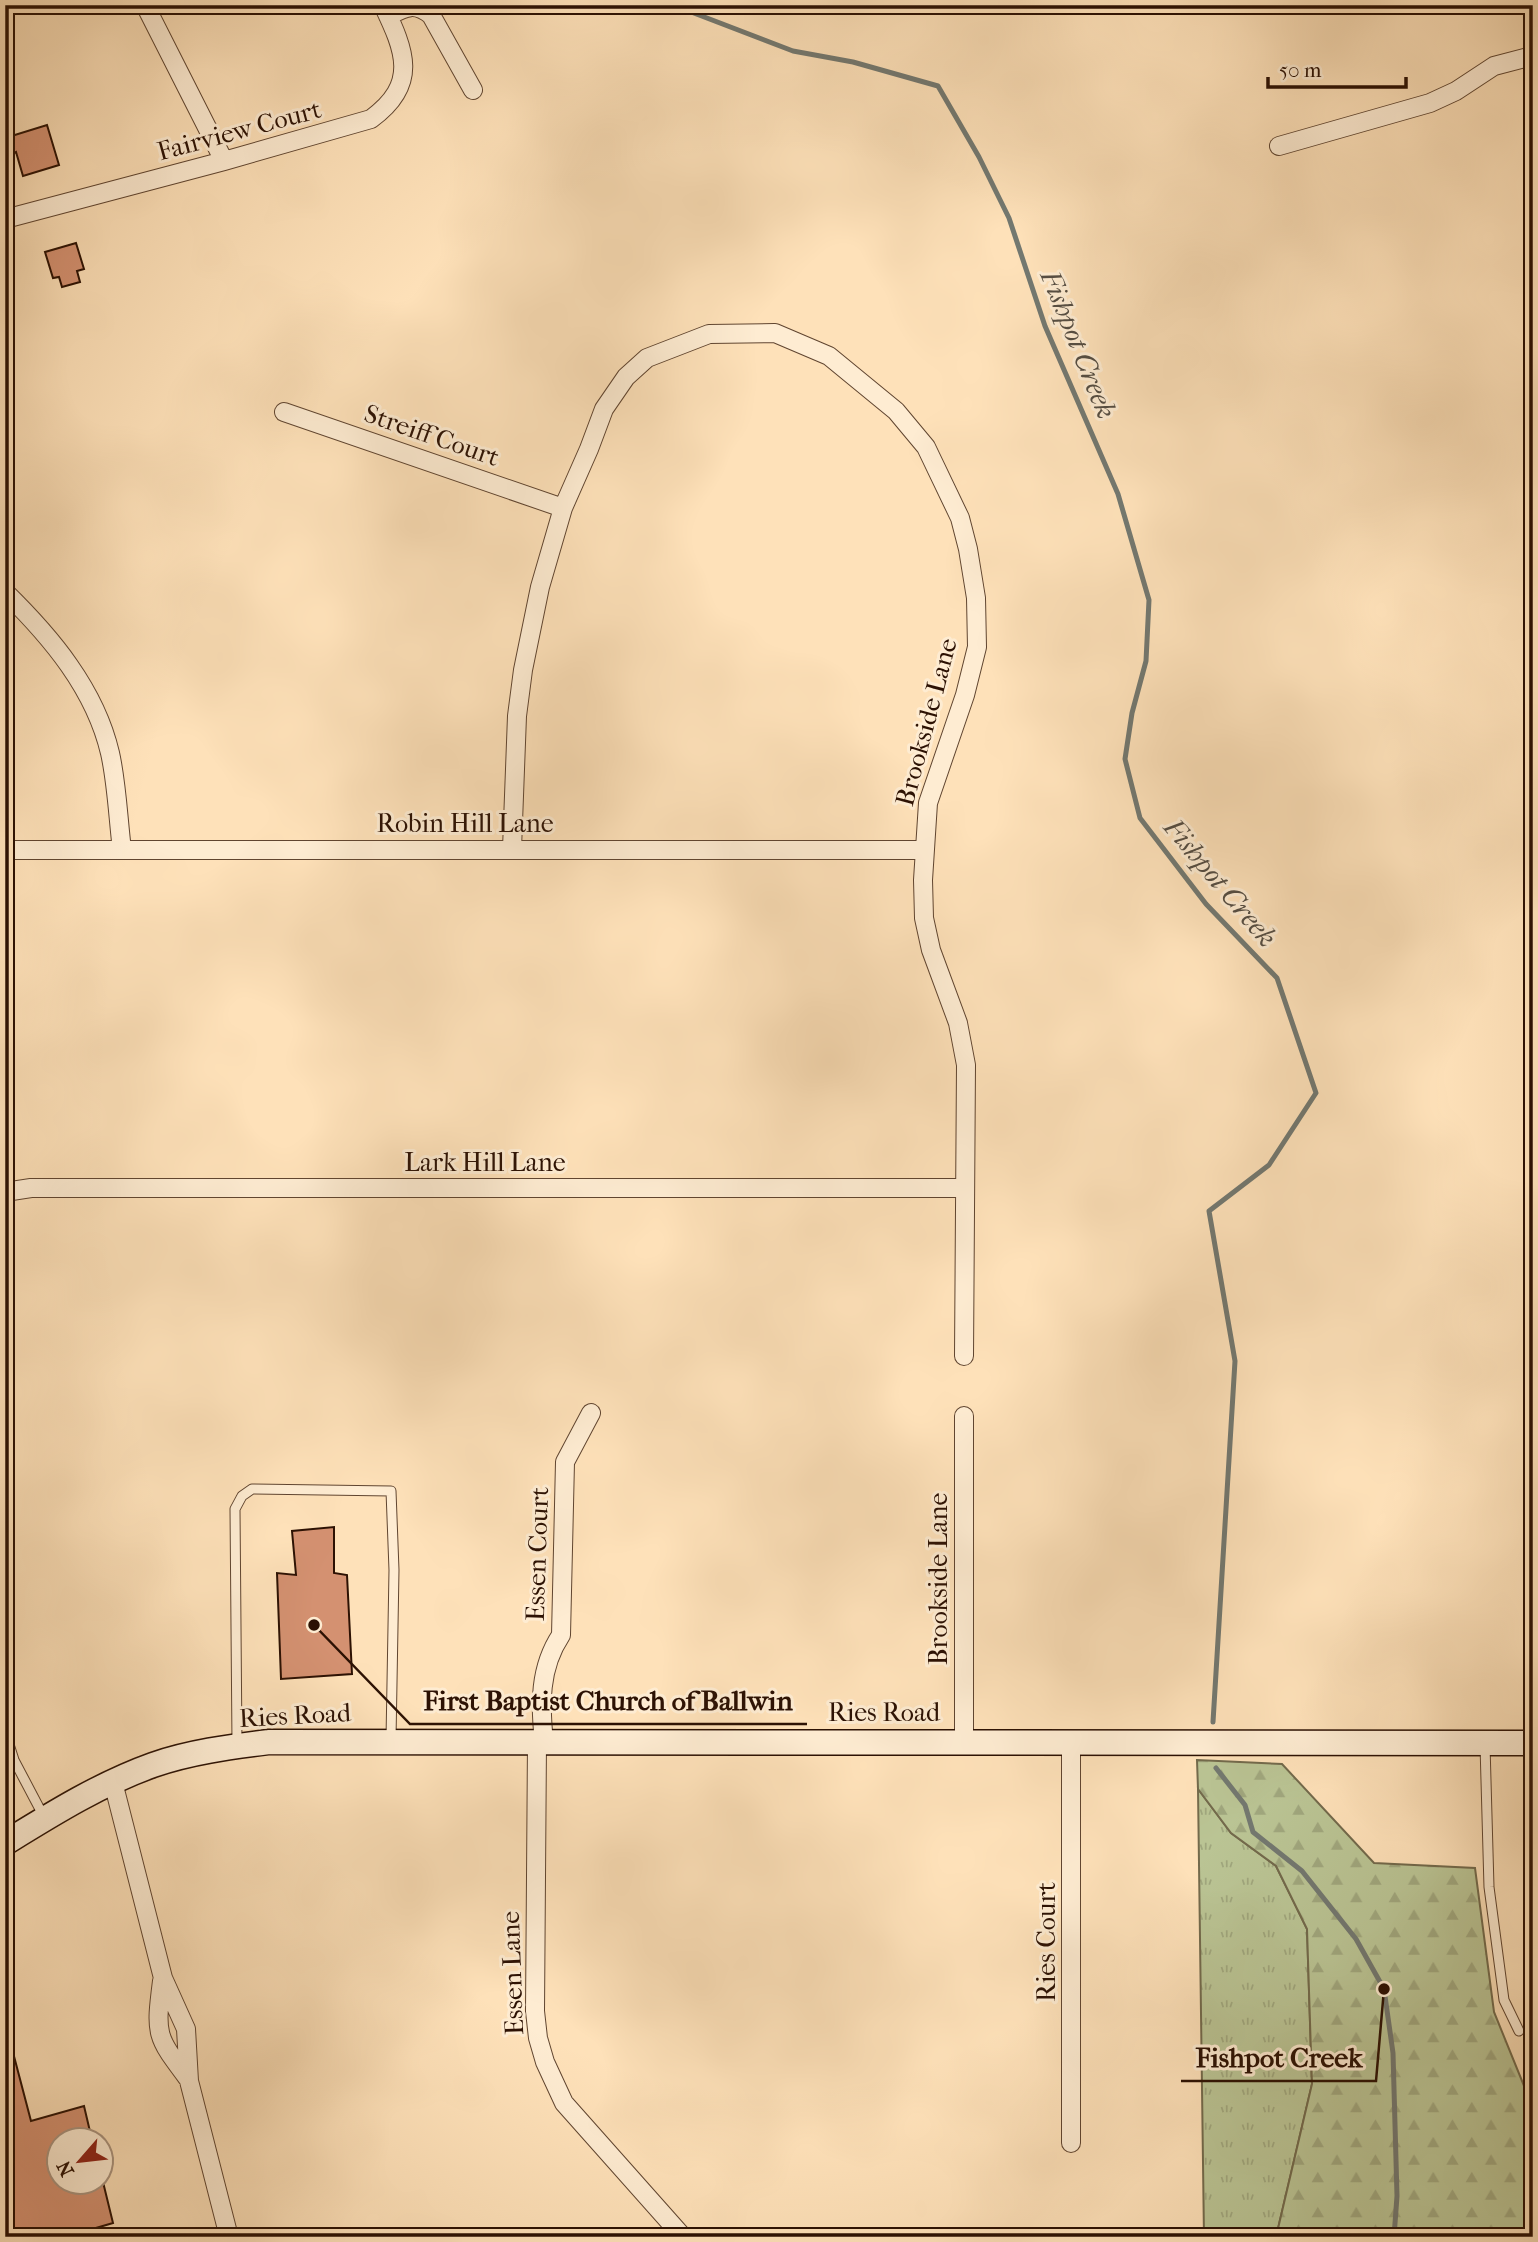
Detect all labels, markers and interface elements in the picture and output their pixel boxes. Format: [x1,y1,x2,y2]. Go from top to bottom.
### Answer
scale bar [1268,46,1407,90]
text: 50 m [1279,58,1322,82]
street label: Fairview Court [154,94,325,167]
water label: Fishpot Creek [1033,264,1123,423]
street label: Streiff Court [360,398,504,473]
street label: Brookside Lane [889,635,964,810]
street label: Robin Hill Lane [376,808,554,839]
water label: Fishpot Creek [1157,811,1284,953]
street label: Lark Hill Lane [404,1147,566,1178]
street label: Essen Court [520,1486,555,1622]
street label: Brookside Lane [923,1493,954,1665]
callout: First Baptist Church of Ballwin [410,1675,807,1724]
text: First Baptist Church of Ballwin [423,1684,793,1717]
street label: Ries Road [238,1697,353,1734]
street label: Ries Road [828,1697,941,1728]
street label: Ries Court [1031,1881,1062,2002]
street label: Essen Lane [495,1910,530,2036]
callout: Fishpot Creek [1181,2032,1376,2081]
text: Fishpot Creek [1195,2041,1364,2074]
north arrow [46,2126,116,2196]
text: N [53,2156,79,2180]

